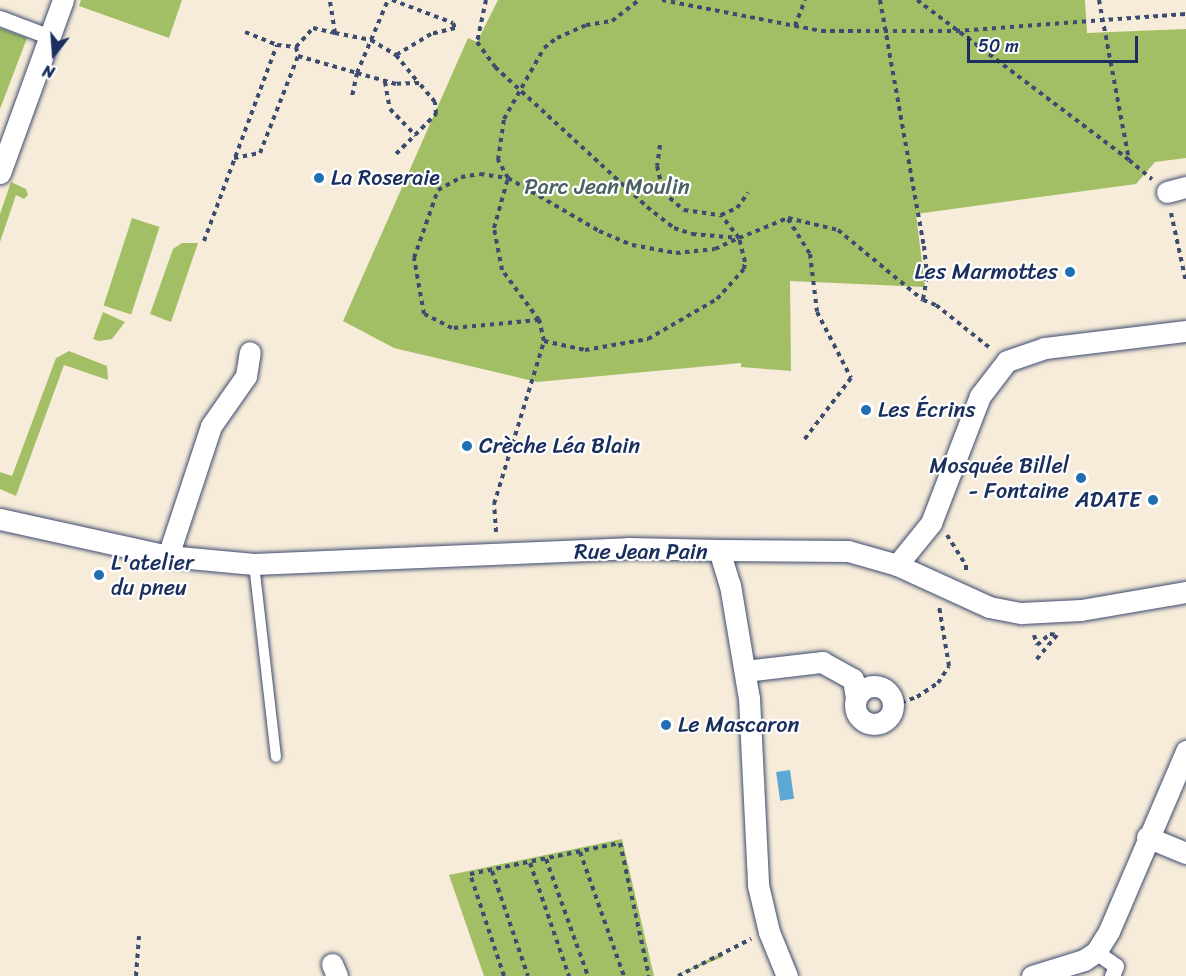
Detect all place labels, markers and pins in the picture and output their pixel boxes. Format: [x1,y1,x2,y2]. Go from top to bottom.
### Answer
place label: La Roseraie [331,165,441,191]
marker: La Roseraie [312,171,326,185]
place label: Les Marmottes [917,259,1058,285]
marker: Les Marmottes [1063,265,1077,279]
place label: Les Écrins [878,397,976,423]
marker: Les Écrins [859,403,873,417]
place label: Crèche Léa Blain [479,433,640,459]
marker: Crèche Léa Blain [460,439,474,453]
place label: Mosquée Billel - Fontaine [930,452,1069,504]
marker: Mosquée Billel - Fontaine [1074,471,1088,485]
place label: ADATE [1075,487,1141,513]
marker: ADATE [1146,493,1160,507]
place label: L'atelier du pneu [111,549,194,600]
marker: L'atelier du pneu [92,568,106,582]
place label: Le Mascaron [678,712,798,738]
marker: Le Mascaron [659,718,673,732]

